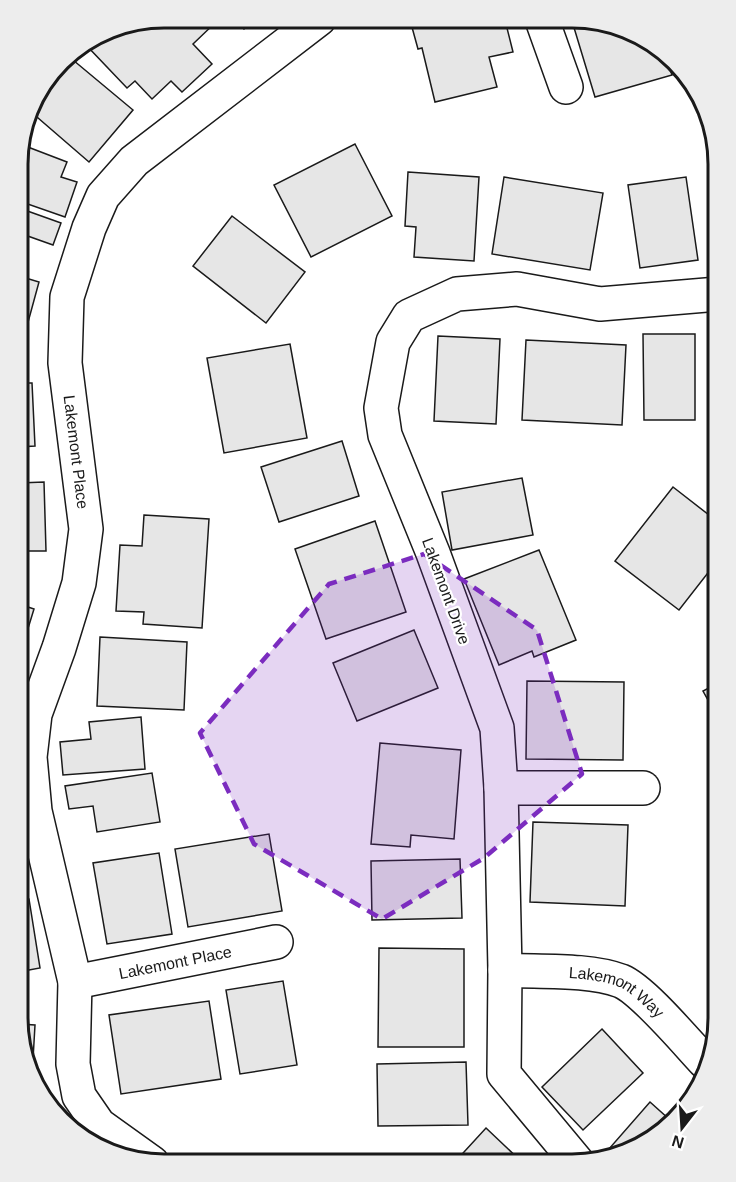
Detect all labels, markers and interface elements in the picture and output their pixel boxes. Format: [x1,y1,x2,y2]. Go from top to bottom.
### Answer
street label: Lakemont Place [61,394,91,510]
street label: Lakemont Drive [419,535,473,647]
street label: Lakemont Place [117,943,233,982]
street label: Lakemont Way [568,964,668,1021]
north arrow [652,1098,712,1158]
text: N [670,1132,686,1152]

